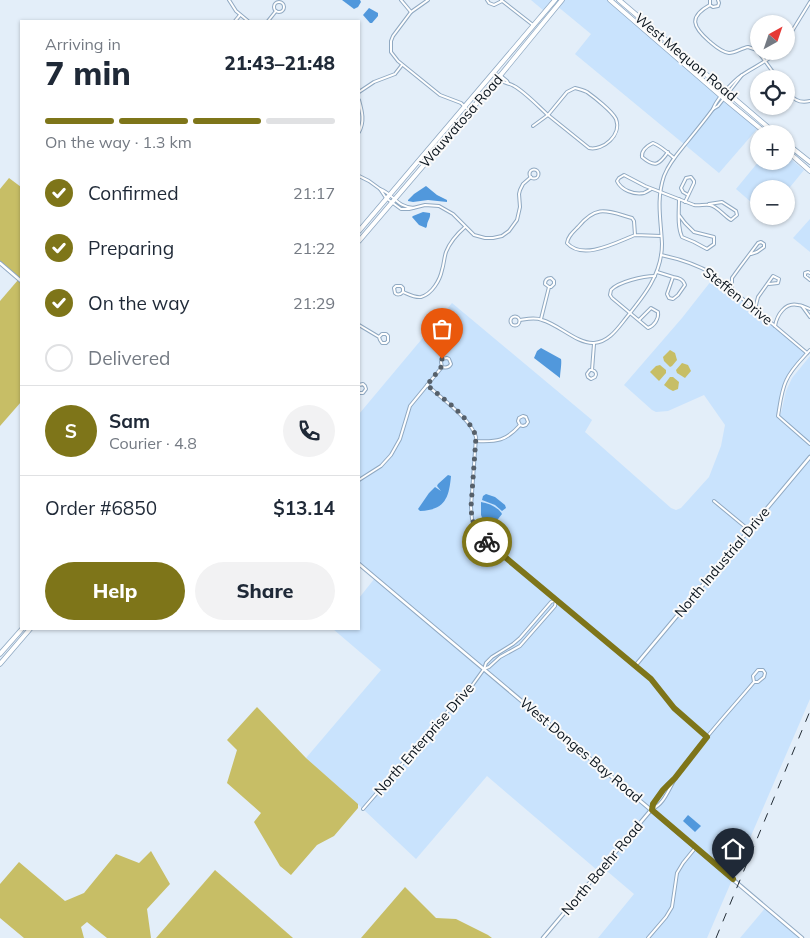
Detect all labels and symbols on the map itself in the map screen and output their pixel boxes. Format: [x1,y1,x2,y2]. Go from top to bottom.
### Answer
street label: West Mequon Road [631,9,741,105]
north arrow [750,15,795,60]
street label: Wauwatosa Road [416,71,506,171]
street label: Steffen Drive [700,263,776,329]
pin [421,308,463,359]
street label: North Industrial Drive [671,503,773,621]
courier [462,517,512,567]
street label: North Enterprise Drive [370,679,478,799]
street label: West Donges Bay Road [516,693,646,807]
street label: North Baehr Road [557,817,647,919]
pin [712,828,754,879]

